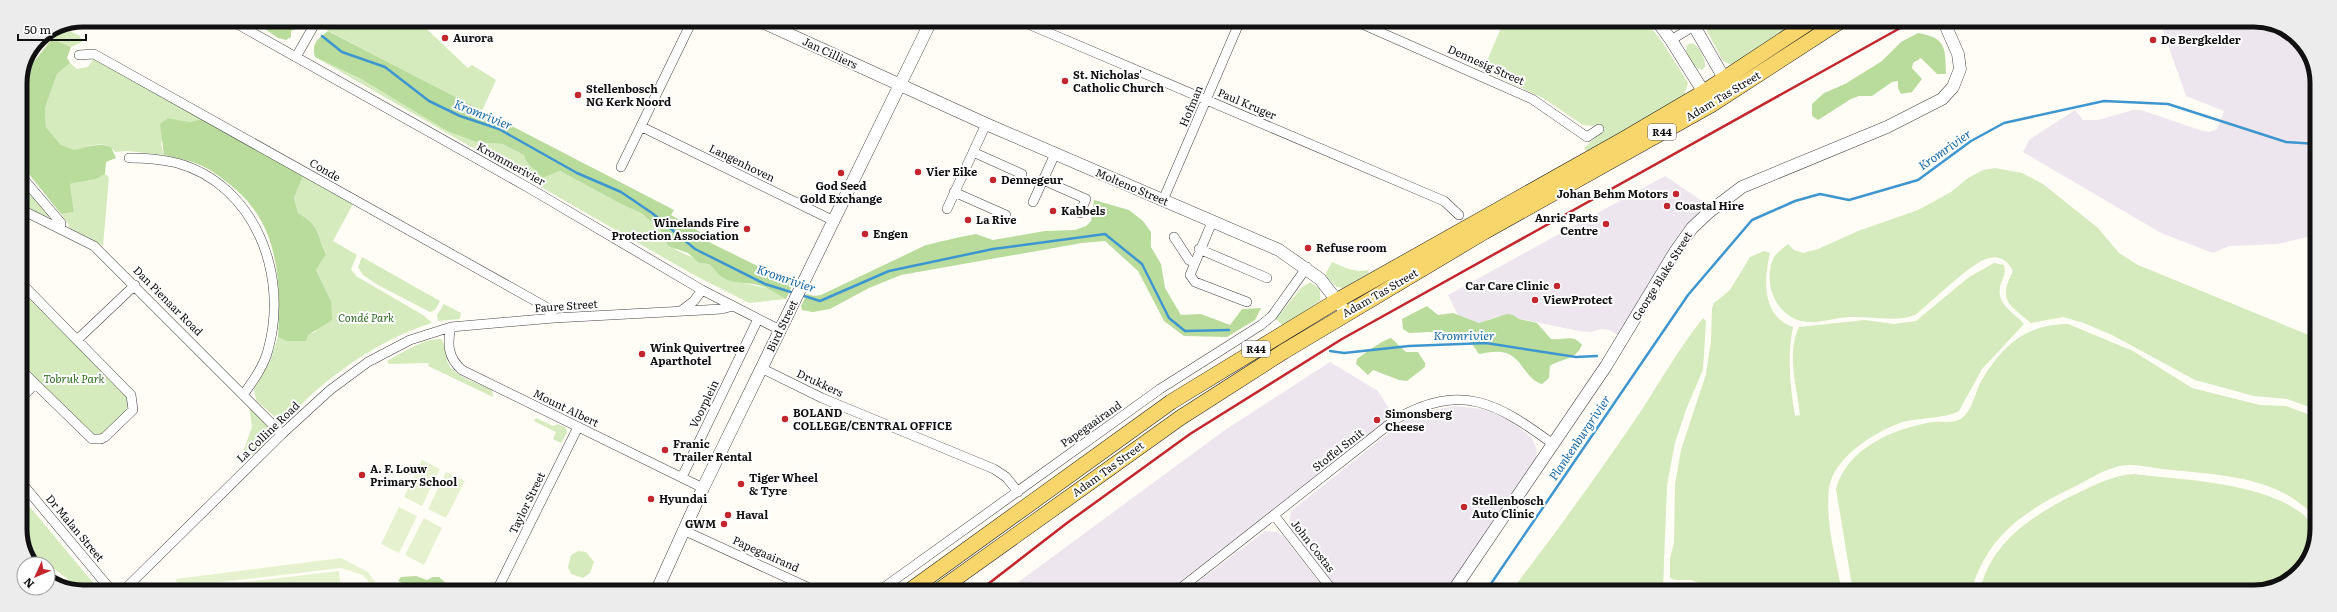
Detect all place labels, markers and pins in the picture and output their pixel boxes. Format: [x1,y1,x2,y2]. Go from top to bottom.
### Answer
place label: Aurora [453,29,494,45]
place label: De Bergkelder [2161,31,2241,47]
marker: Aurora [440,33,450,43]
marker: De Bergkelder [2148,35,2158,45]
place label: St. Nicholas' Catholic Church [1073,66,1164,95]
marker: St. Nicholas' Catholic Church [1060,76,1070,86]
place label: Stellenbosch NG Kerk Noord [586,80,671,109]
marker: Stellenbosch NG Kerk Noord [573,90,583,100]
place label: Vier Eike [926,163,977,179]
marker: Vier Eike [913,167,923,177]
marker: God Seed Gold Exchange [836,168,846,178]
place label: Dennegeur [1001,171,1063,187]
marker: Dennegeur [988,175,998,185]
place label: God Seed Gold Exchange [800,177,882,206]
place label: Johan Behm Motors [1557,185,1669,201]
marker: Johan Behm Motors [1671,189,1681,199]
place label: Coastal Hire [1675,197,1744,213]
marker: Coastal Hire [1662,201,1672,211]
place label: Kabbels [1061,202,1106,218]
marker: Kabbels [1048,206,1058,216]
place label: Anric Parts Centre [1535,209,1599,238]
place label: La Rive [976,211,1016,227]
place label: Winelands Fire Protection Association [612,214,739,243]
marker: La Rive [963,215,973,225]
marker: Anric Parts Centre [1601,219,1611,229]
marker: Winelands Fire Protection Association [742,224,752,234]
place label: Engen [873,225,908,241]
marker: Engen [860,229,870,239]
place label: Refuse room [1316,239,1387,255]
marker: Refuse room [1303,243,1313,253]
place label: Car Care Clinic [1465,277,1549,293]
marker: Car Care Clinic [1552,281,1562,291]
place label: ViewProtect [1543,291,1613,307]
marker: ViewProtect [1530,295,1540,305]
place label: Wink Quivertree Aparthotel [650,339,745,368]
marker: Wink Quivertree Aparthotel [637,349,647,359]
place label: BOLAND COLLEGE/CENTRAL OFFICE [793,404,952,433]
place label: Simonsberg Cheese [1385,405,1453,434]
marker: BOLAND COLLEGE/CENTRAL OFFICE [780,414,790,424]
marker: Simonsberg Cheese [1372,415,1382,425]
place label: Franic Trailer Rental [673,435,752,464]
marker: Franic Trailer Rental [660,445,670,455]
place label: A. F. Louw Primary School [370,460,457,489]
place label: Tiger Wheel & Tyre [749,469,818,498]
marker: A. F. Louw Primary School [357,470,367,480]
marker: Tiger Wheel & Tyre [736,479,746,489]
place label: Hyundai [659,490,707,506]
place label: Stellenbosch Auto Clinic [1472,492,1544,521]
marker: Hyundai [646,494,656,504]
marker: Stellenbosch Auto Clinic [1459,502,1469,512]
place label: Haval [736,506,768,522]
marker: Haval [723,510,733,520]
place label: GWM [685,515,716,531]
marker: GWM [719,519,729,529]

